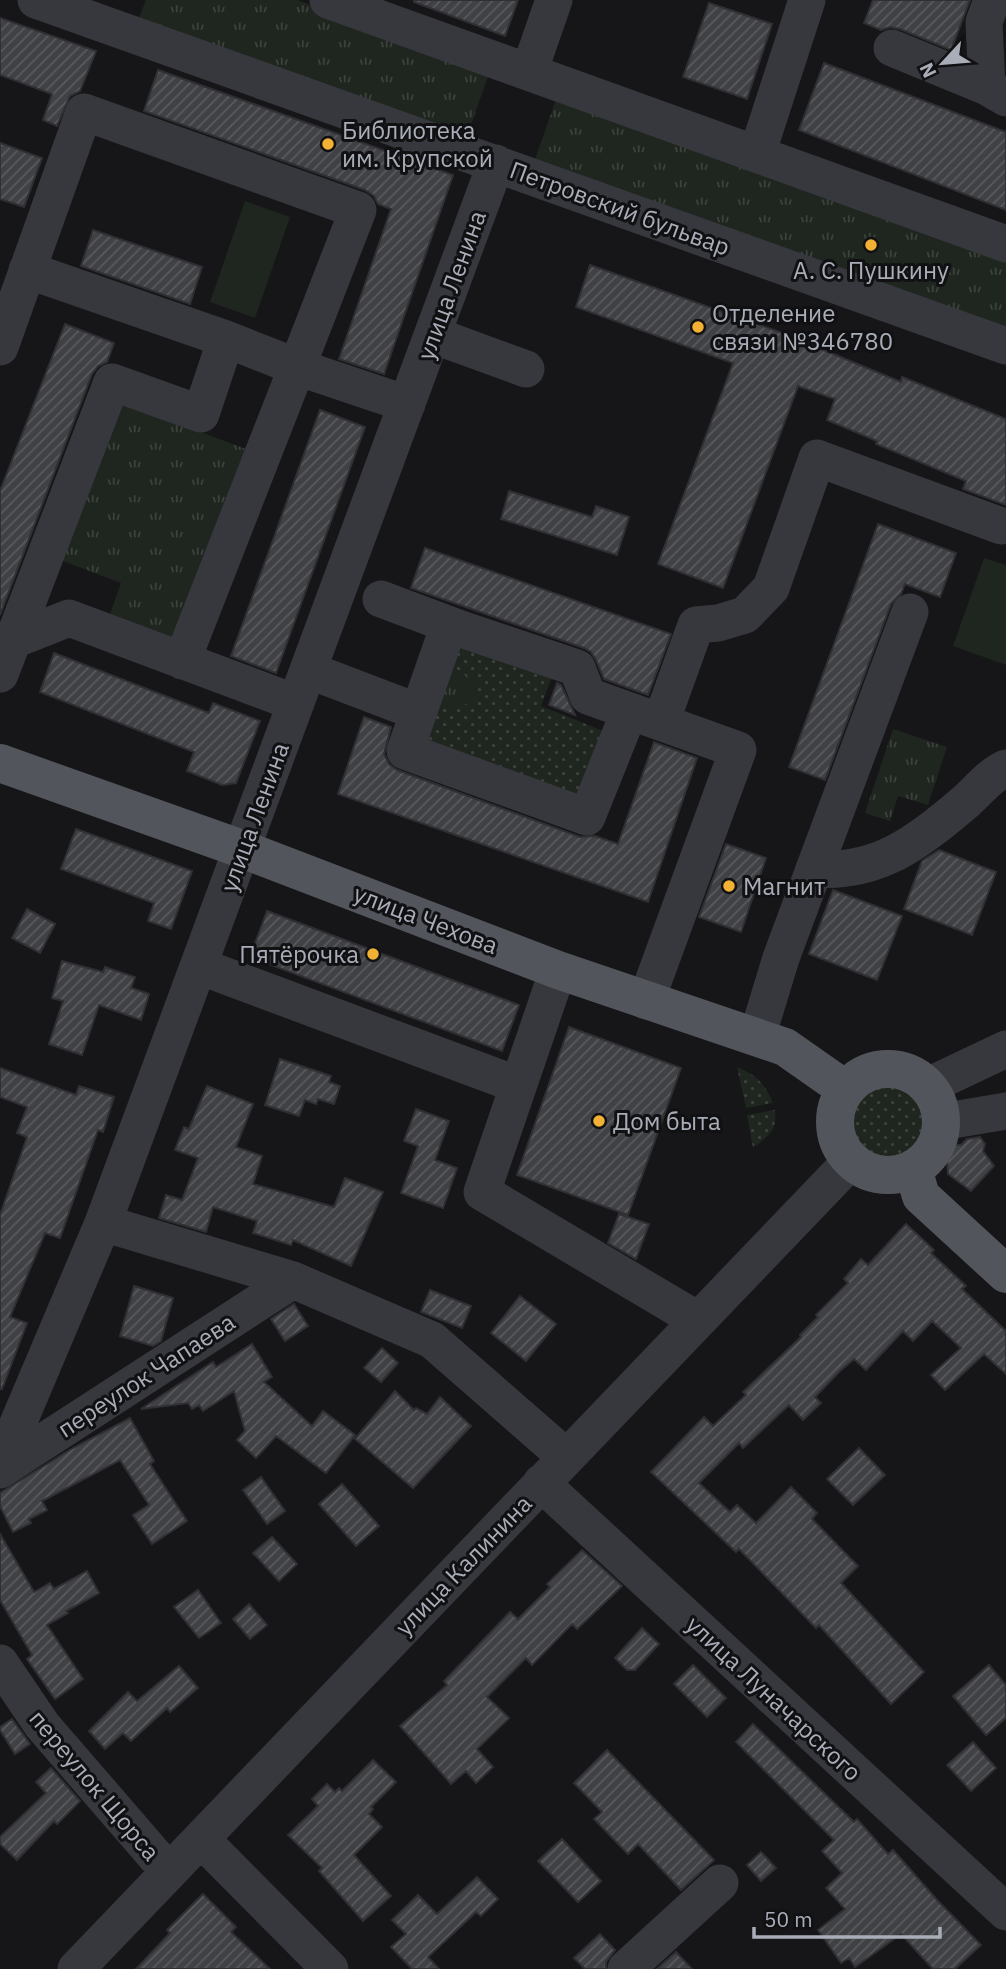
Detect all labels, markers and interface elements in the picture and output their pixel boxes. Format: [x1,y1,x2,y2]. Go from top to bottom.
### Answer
north arrow [908,28,978,98]
text: N [914,59,942,82]
place label: Библиотека им. Крупской [342,114,493,174]
marker: Библиотека им. Крупской [320,136,336,152]
street label: Петровский бульвар [506,153,734,263]
street label: улица Ленина [409,206,493,364]
marker: А. С. Пушкину [863,237,879,253]
place label: А. С. Пушкину [793,254,949,286]
place label: Отделение связи №346780 [712,297,893,357]
marker: Отделение связи №346780 [690,319,706,335]
street label: улица Ленина [212,738,296,896]
place label: Магнит [743,870,825,902]
street label: улица Чехова [349,877,503,961]
marker: Магнит [721,878,737,894]
place label: Пятёрочка [239,938,359,970]
marker: Пятёрочка [365,946,381,962]
place label: Дом быта [613,1105,721,1137]
marker: Дом быта [591,1113,607,1129]
street label: переулок Чапаева [51,1306,241,1444]
street label: улица Калинина [388,1488,538,1642]
street label: улица Луначарского [679,1608,869,1788]
street label: переулок Щорса [23,1703,168,1867]
scale bar [754,1896,940,1940]
text: 50 m [764,1905,813,1933]

